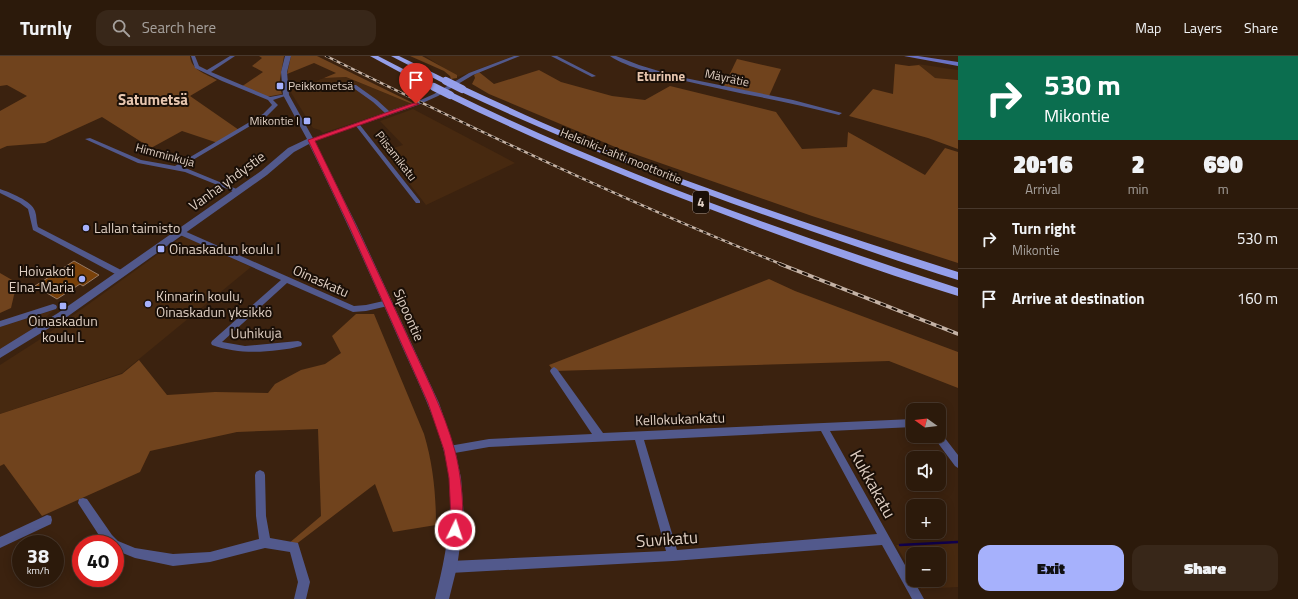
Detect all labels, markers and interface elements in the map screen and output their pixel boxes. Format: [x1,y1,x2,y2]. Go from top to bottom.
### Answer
search box [96,10,376,46]
text: Turnly [20,13,72,42]
text: Search here [142,16,216,39]
icon: search [110,17,132,39]
text: Map [1135,17,1161,38]
text: Layers [1183,17,1222,38]
text: Share [1244,17,1278,38]
pin [399,63,433,104]
text: 530 m [1044,63,1121,106]
street label: Mäyrätie [703,64,751,91]
district label: Eturinne [637,66,686,86]
icon: arrive [405,69,427,91]
icon: right [978,72,1030,124]
place label: Peikkometsä [288,76,353,95]
marker: Peikkometsä [275,81,285,91]
district label: Satumetsä [118,88,188,111]
text: Mikontie [1044,102,1110,129]
place label: Mikontie I [249,111,299,130]
marker: Mikontie I [302,116,312,126]
street label: Helsinki-Lahti moottoritie [557,122,685,189]
street label: Piisamikatu [371,127,422,185]
street label: Himminkuja [133,137,197,172]
street label: Vanha yhdystie [184,146,269,215]
text: 20:16 [1013,146,1073,182]
text: 2 [1131,146,1145,182]
text: 690 [1203,146,1243,182]
text: Arrival [1025,179,1060,199]
text: min [1128,179,1148,199]
text: m [1218,179,1229,199]
road number: 4 [693,191,709,213]
place label: Lallan taimisto [94,217,180,238]
text: Turn right [1012,217,1076,240]
marker: Lallan taimisto [81,223,91,233]
text: 530 m [1237,227,1278,250]
icon: right [978,228,1000,250]
place label: Oinaskadun koulu I [169,238,280,259]
text: Mikontie [1012,240,1060,260]
marker: Oinaskadun koulu I [156,244,166,254]
street label: Oinaskatu [290,259,353,302]
place label: Hoivakoti Elna-Maria [9,260,74,297]
marker: Hoivakoti Elna-Maria [77,274,87,284]
place label: Kinnarin koulu, Oinaskadun yksikkö [156,285,272,322]
street label: Sipoontie [389,285,430,344]
text: Arrive at destination [1012,287,1145,310]
text: 160 m [1237,287,1278,310]
icon: arrive [978,288,1000,310]
marker: Kinnarin koulu, Oinaskadun yksikkö [143,299,153,309]
marker: Oinaskadun koulu L [58,301,68,311]
place label: Oinaskadun koulu L [28,310,98,347]
street label: Uuhikuja [230,322,282,343]
north arrow [906,403,946,443]
map controls [906,403,946,587]
street label: Kellokukankatu [635,406,725,431]
street label: Kukkakatu [843,445,903,523]
button: sound [906,451,946,491]
button: + [906,499,946,539]
position arrow [434,509,476,551]
street label: Suvikatu [635,524,699,554]
speed limit sign: 40 [72,535,124,587]
text: 38 [27,540,49,571]
button: Exit [978,545,1124,591]
button: Share [1132,545,1278,591]
button: − [906,547,946,587]
text: km/h [27,563,49,578]

